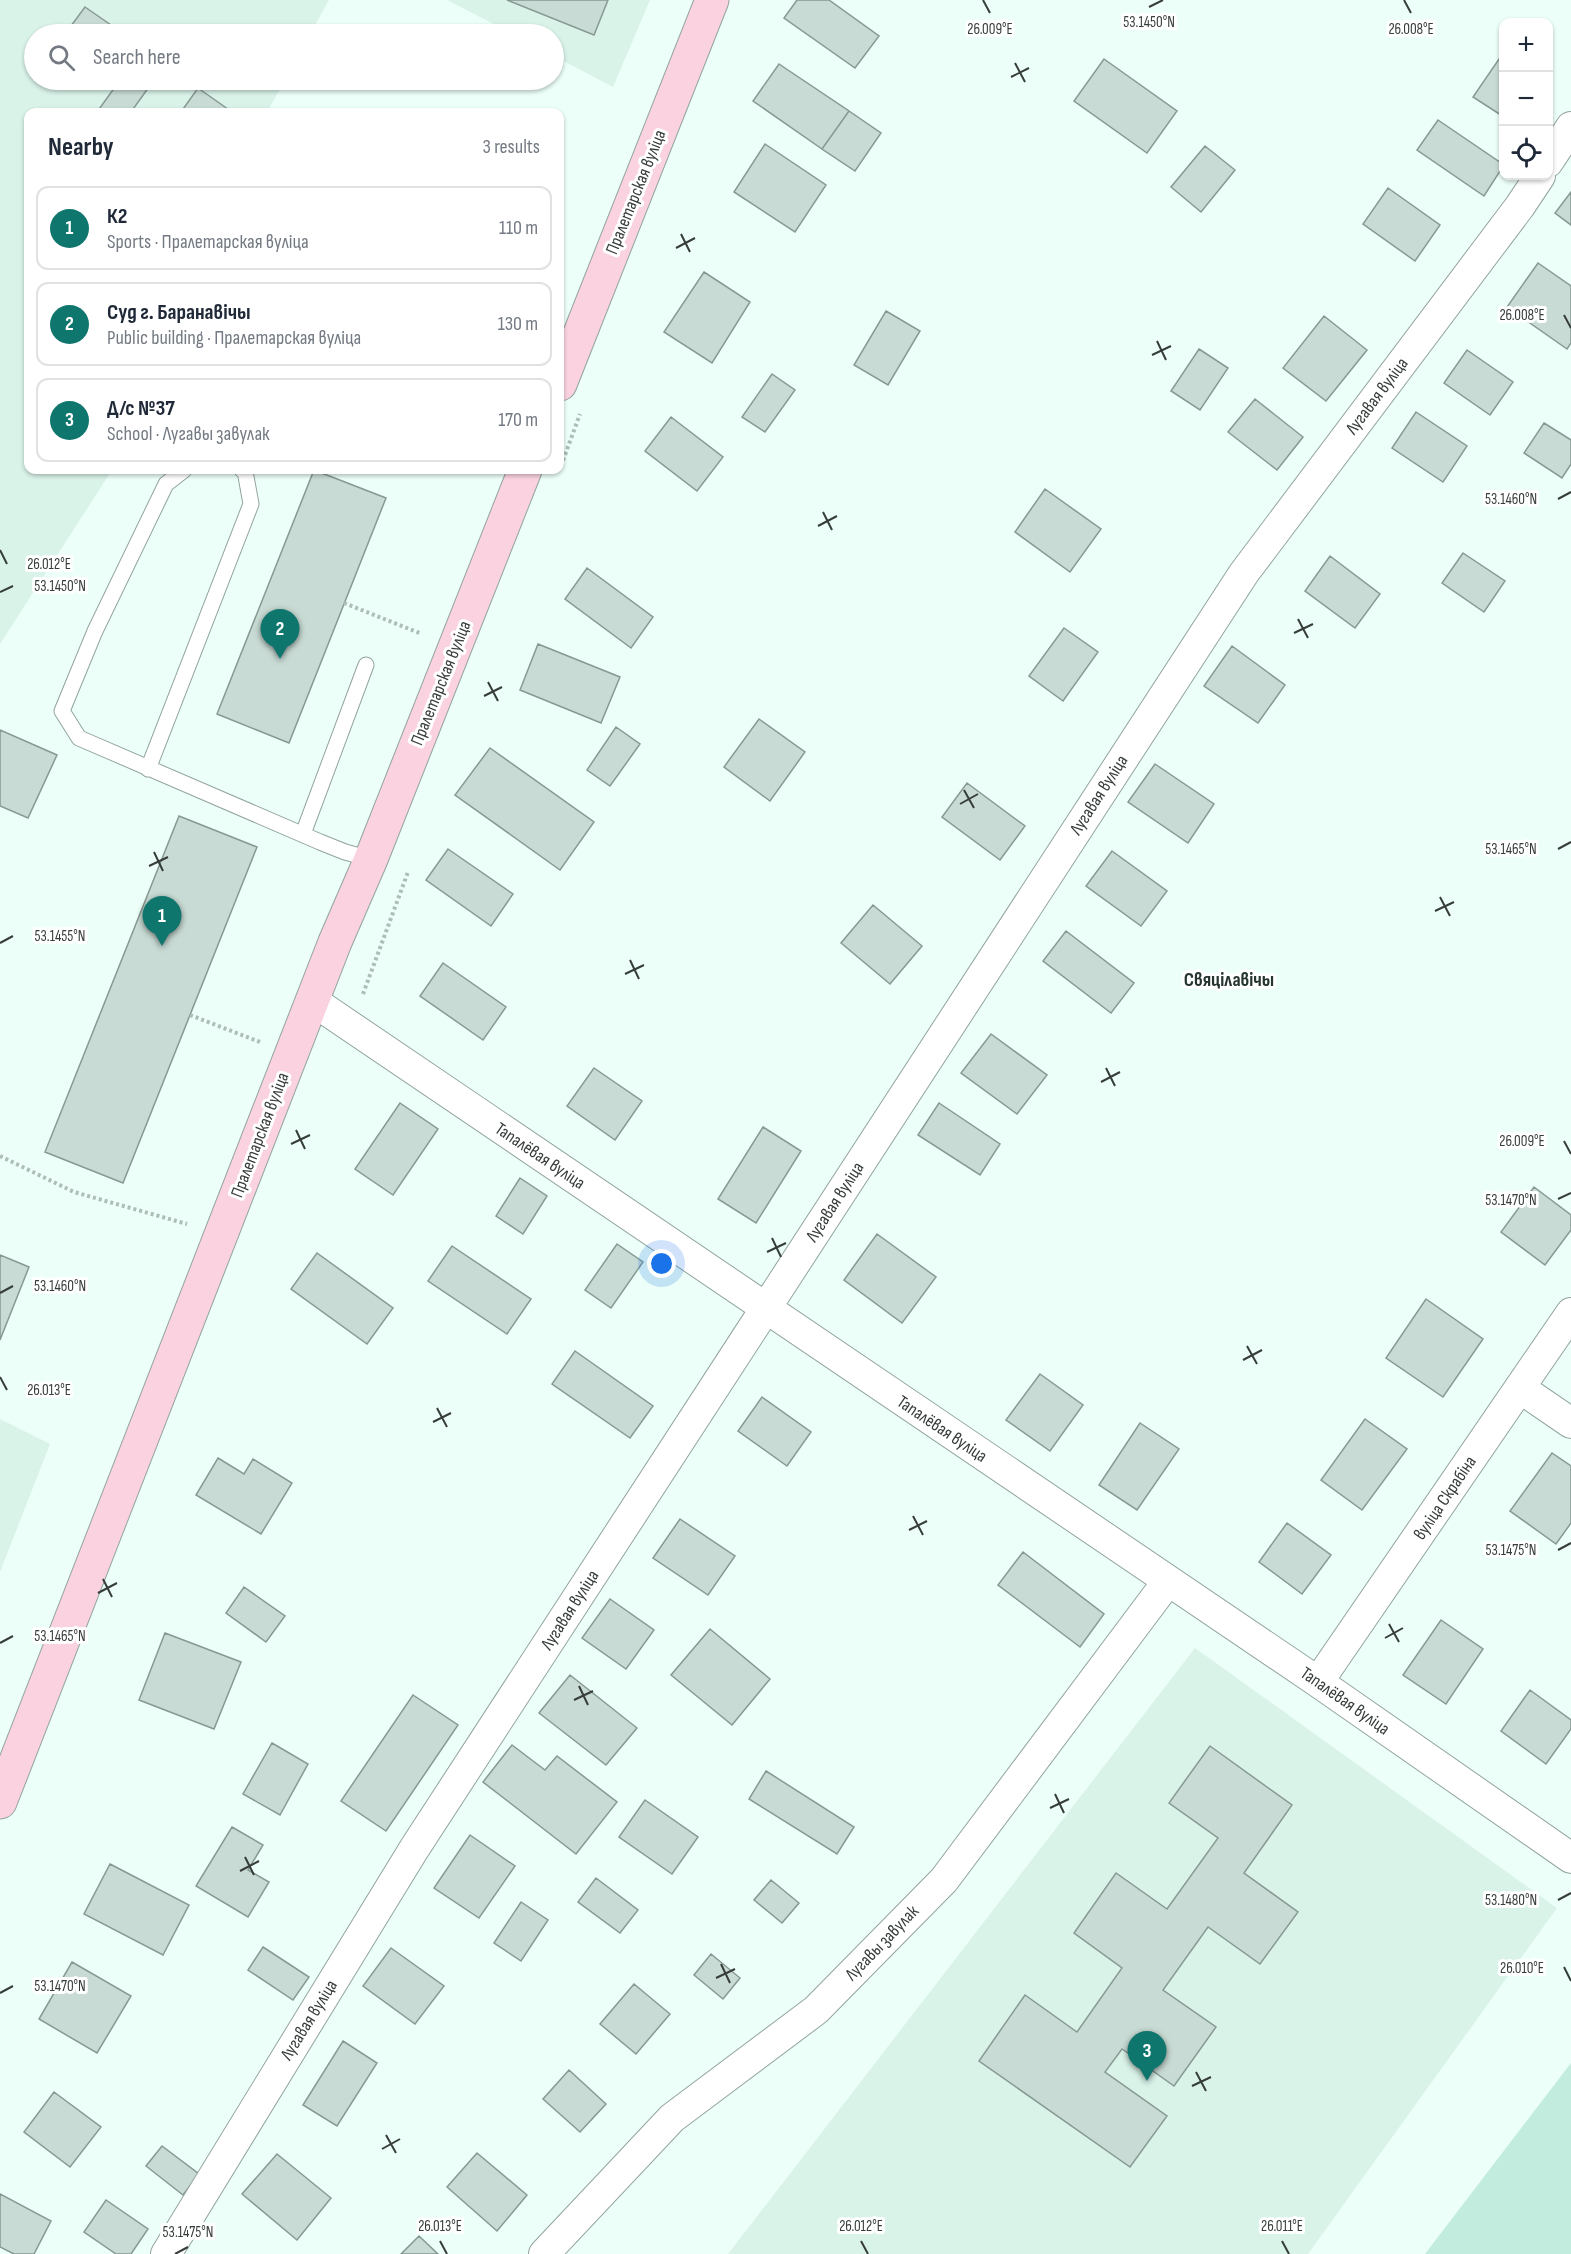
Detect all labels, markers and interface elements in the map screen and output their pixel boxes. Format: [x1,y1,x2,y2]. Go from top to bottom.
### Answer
text: 53.1450°N [1123,13,1175,32]
map controls [1499,18,1553,180]
button: + [1499,18,1553,72]
text: 26.009°E [967,20,1013,39]
text: 26.008°E [1388,20,1434,39]
search box [24,24,564,90]
icon: search [45,41,78,74]
text: Search here [93,44,180,71]
button: − [1499,72,1553,126]
button: locate [1499,126,1553,180]
street label: Пралетарская вуліца [601,127,671,257]
text: Nearby [48,132,114,163]
text: 3 results [483,135,540,159]
text: К2 [107,203,127,230]
text: 1 [66,216,73,240]
text: 110 m [499,216,538,240]
text: Sports · Пралетарская вуліца [107,230,309,254]
text: Суд г. Баранавічы [107,299,251,326]
text: 26.008°E [1499,306,1545,325]
text: 2 [65,312,74,336]
text: 130 m [498,312,538,336]
text: Public building · Пралетарская вуліца [107,326,361,350]
street label: Лугавая вуліца [1341,353,1413,439]
text: Д/с №37 [107,395,175,422]
text: 3 [65,408,74,432]
text: 170 m [498,408,538,432]
text: School · Лугавы завулак [107,422,270,446]
text: 53.1460°N [1485,490,1537,509]
text: 26.012°E [27,555,71,574]
text: 53.1450°N [34,577,86,596]
pin: 2 [260,610,300,659]
street label: Пралетарская вуліца [406,618,476,748]
street label: Лугавая вуліца [1065,751,1132,840]
text: 53.1465°N [1485,840,1537,859]
pin: 1 [142,896,182,946]
text: 53.1455°N [35,927,85,946]
district label: Свяцілавічы [1184,968,1274,992]
street label: Пралетарская вуліца [226,1069,294,1201]
street label: Тапалёвая вуліца [491,1118,589,1194]
text: 26.009°E [1499,1132,1545,1151]
street label: Лугавая вуліца [801,1158,868,1247]
text: 53.1470°N [1485,1191,1537,1210]
your location [647,1249,676,1278]
text: 53.1460°N [34,1277,86,1296]
text: 26.013°E [27,1381,71,1400]
street label: Тапалёвая вуліца [893,1391,991,1467]
street label: вуліца Скрабіна [1409,1452,1481,1544]
text: 53.1475°N [1486,1541,1536,1560]
street label: Лугавая вуліца [536,1566,603,1655]
text: 53.1465°N [34,1627,86,1646]
street label: Тапалёвая вуліца [1296,1663,1394,1740]
text: 53.1480°N [1485,1891,1537,1910]
street label: Лугавы завулак [840,1901,923,1986]
text: 26.010°E [1500,1959,1544,1978]
street label: Лугавая вуліца [276,1976,342,2065]
text: 53.1470°N [34,1977,86,1996]
pin: 3 [1128,2032,1166,2081]
text: 26.013°E [418,2217,462,2236]
text: 26.012°E [839,2217,883,2236]
text: 26.011°E [1261,2217,1303,2236]
text: 53.1475°N [163,2223,213,2242]

